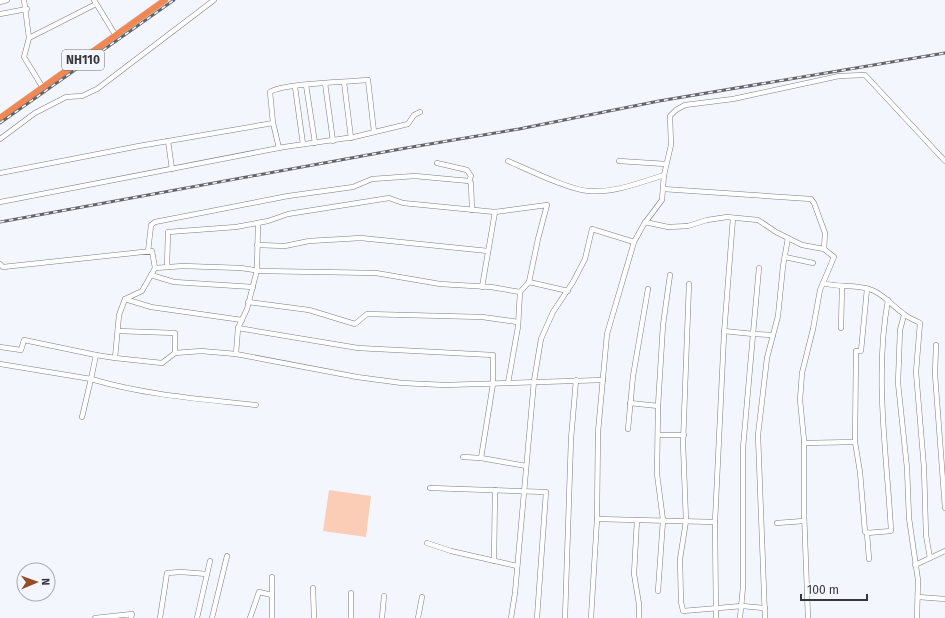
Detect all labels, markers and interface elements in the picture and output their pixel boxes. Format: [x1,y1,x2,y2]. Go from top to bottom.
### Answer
road number: NH110 [62,50,104,70]
north arrow [16,562,56,602]
scale bar [801,576,867,602]
text: N [39,578,52,586]
text: 100 m [807,583,839,597]

